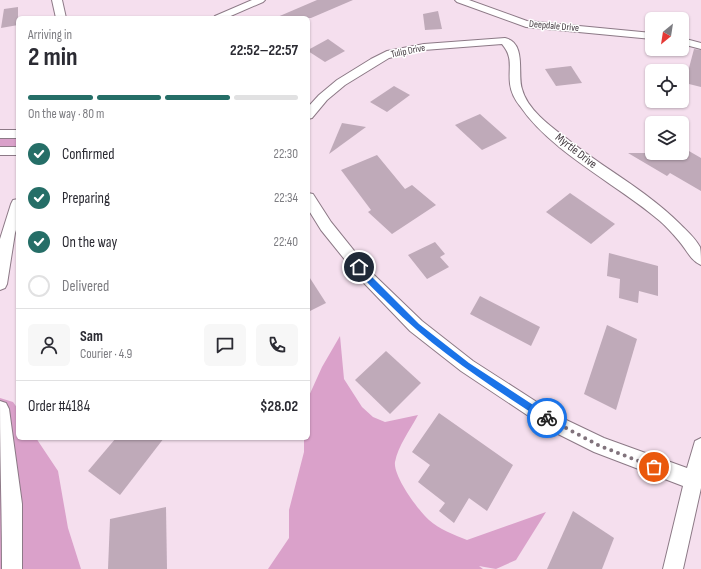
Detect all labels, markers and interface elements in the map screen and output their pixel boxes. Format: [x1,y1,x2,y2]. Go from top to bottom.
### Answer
north arrow [645,12,689,56]
map controls [645,12,689,160]
street label: Deepdale Drive [529,18,579,34]
text: Arriving in [28,27,72,43]
text: 22:52–22:57 [230,41,298,60]
text: 2 min [28,42,78,73]
street label: Tulip Drive [390,42,426,60]
button: locate [645,64,689,108]
text: On the way · 80 m [28,106,104,122]
button: layers [645,116,689,160]
street label: Myrtle Drive [552,130,600,172]
icon: check [28,143,50,165]
text: Confirmed [62,145,115,164]
text: 22:30 [274,146,298,162]
icon: check [28,187,50,209]
text: Preparing [62,189,110,208]
text: 22:34 [274,190,298,206]
icon: check [28,231,50,253]
text: On the way [62,233,117,252]
text: 22:40 [274,234,298,250]
pin [342,250,376,284]
icon: home [348,256,370,278]
text: Delivered [62,277,109,296]
button: person [28,324,70,366]
button: chat [204,324,246,366]
button: phone [256,324,298,366]
text: Sam [80,327,103,346]
text: Courier · 4.9 [80,346,132,362]
text: Order #4184 [28,397,90,416]
text: $28.02 [260,397,298,416]
courier [527,398,567,438]
icon: bike [536,407,558,429]
pin [637,450,671,484]
icon: bag [643,456,665,478]

